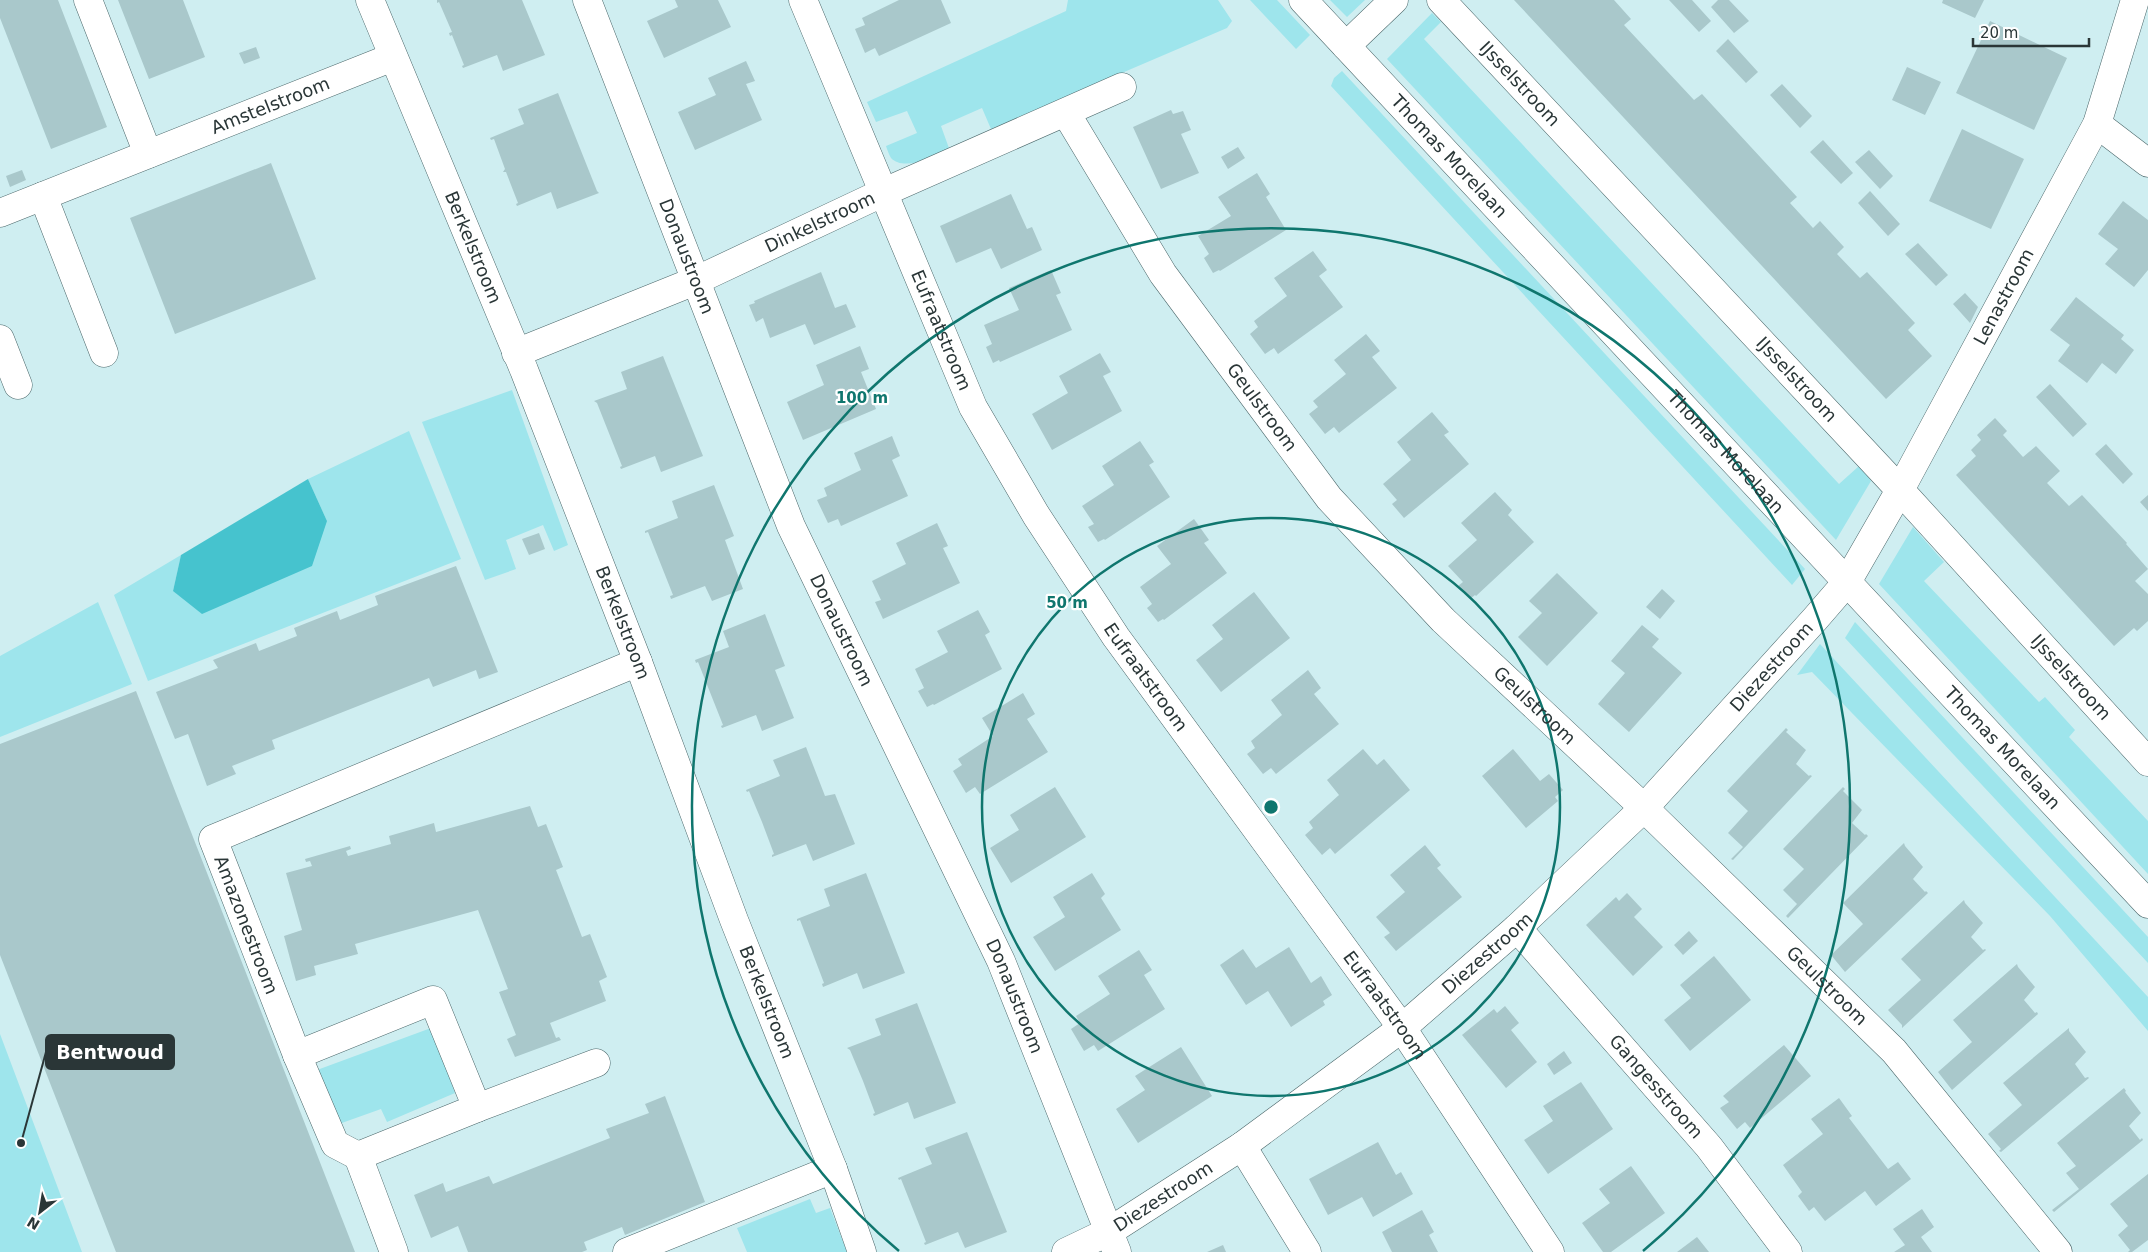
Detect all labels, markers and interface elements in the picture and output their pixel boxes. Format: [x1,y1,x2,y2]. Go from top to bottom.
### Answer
scale bar [1973,15,2089,47]
text: 20 m [1980,24,2018,42]
street label: IJsselstroom [1475,37,1565,130]
street label: Amstelstroom [208,72,332,138]
street label: Thomas Morelaan [1386,90,1512,222]
street label: Dinkelstroom [761,187,878,257]
street label: Berkelstroom [441,188,506,307]
street label: Donaustroom [655,196,719,317]
street label: Lenastroom [1969,245,2038,348]
street label: Eufraatstroom [907,267,976,394]
street label: IJsselstroom [1752,332,1842,426]
street label: Geulstroom [1223,359,1302,455]
street label: Thomas Morelaan [1663,385,1788,518]
text: 100 m [836,389,888,407]
street label: Berkelstroom [592,563,654,682]
street label: Donaustroom [806,571,878,690]
text: 50 m [1046,594,1088,612]
street label: Diezestroom [1725,617,1817,716]
street label: Eufraatstroom [1100,619,1192,735]
street label: IJsselstroom [2027,630,2116,724]
street label: Geulstroom [1489,662,1580,749]
street label: Thomas Morelaan [1940,681,2065,813]
centre of rings [1262,798,1280,816]
street label: Amazonestroom [210,853,283,997]
street label: Diezestroom [1438,908,1537,998]
street label: Donaustroom [982,935,1048,1056]
street label: Geulstroom [1782,941,1872,1029]
street label: Berkelstroom [735,943,799,1062]
street label: Eufraatstroom [1339,947,1431,1063]
street label: Gangesstroom [1605,1030,1708,1143]
callout: Bentwoud [46,1035,174,1069]
text: Bentwoud [56,1041,164,1063]
street label: Diezestroom [1109,1157,1216,1236]
north arrow [15,1187,65,1237]
text: N [24,1213,42,1233]

